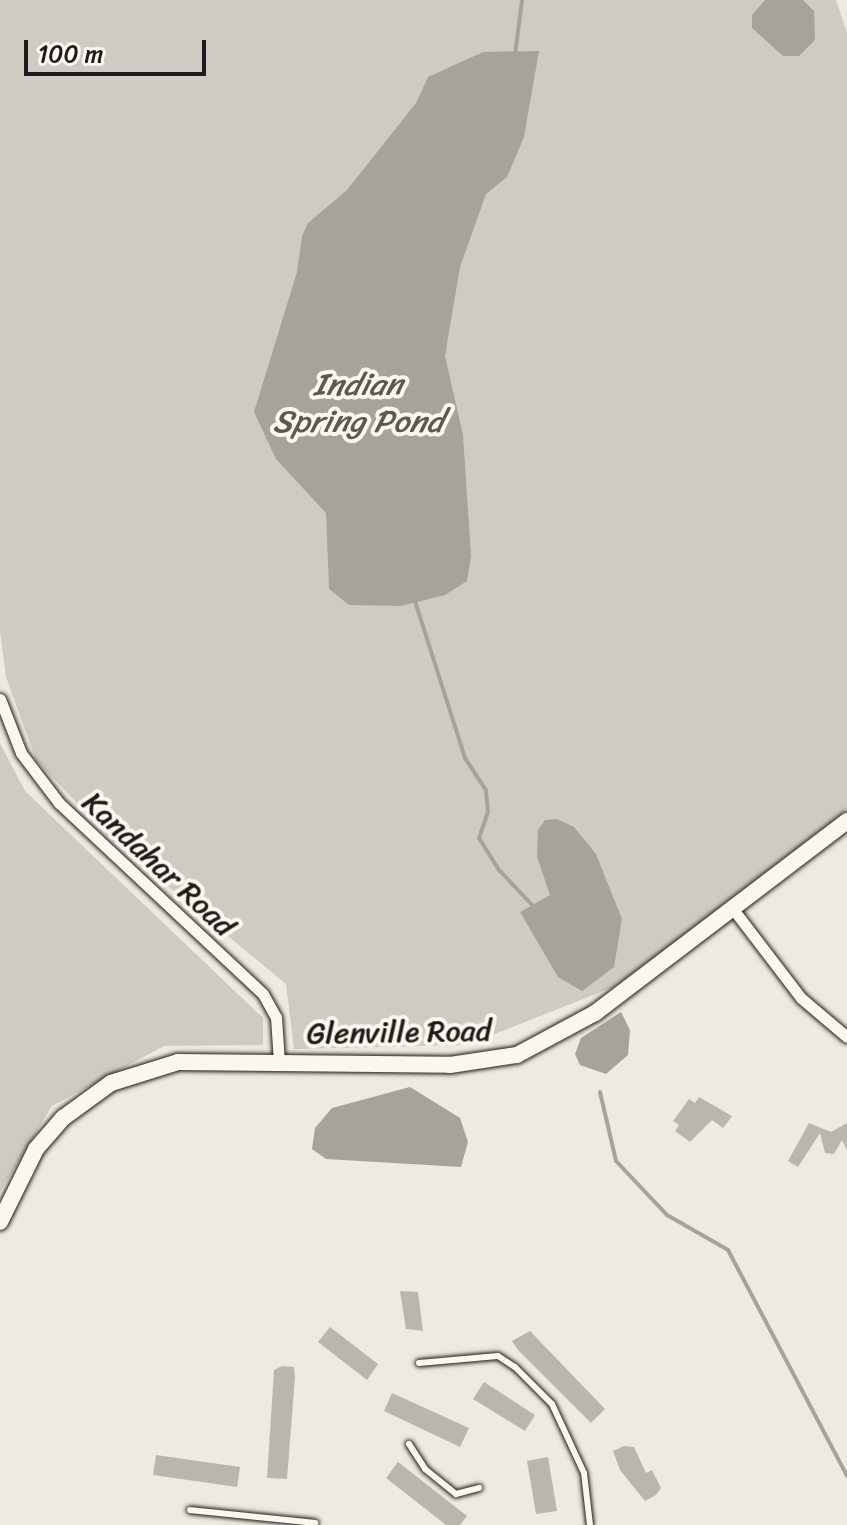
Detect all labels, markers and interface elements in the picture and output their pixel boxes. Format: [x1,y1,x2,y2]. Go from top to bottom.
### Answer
scale bar [28,24,210,74]
text: 100 m [38,33,103,75]
water label: Indian Spring Pond [273,367,443,442]
street label: Kandahar Road [75,784,243,944]
street label: Glenville Road [306,1012,492,1052]

